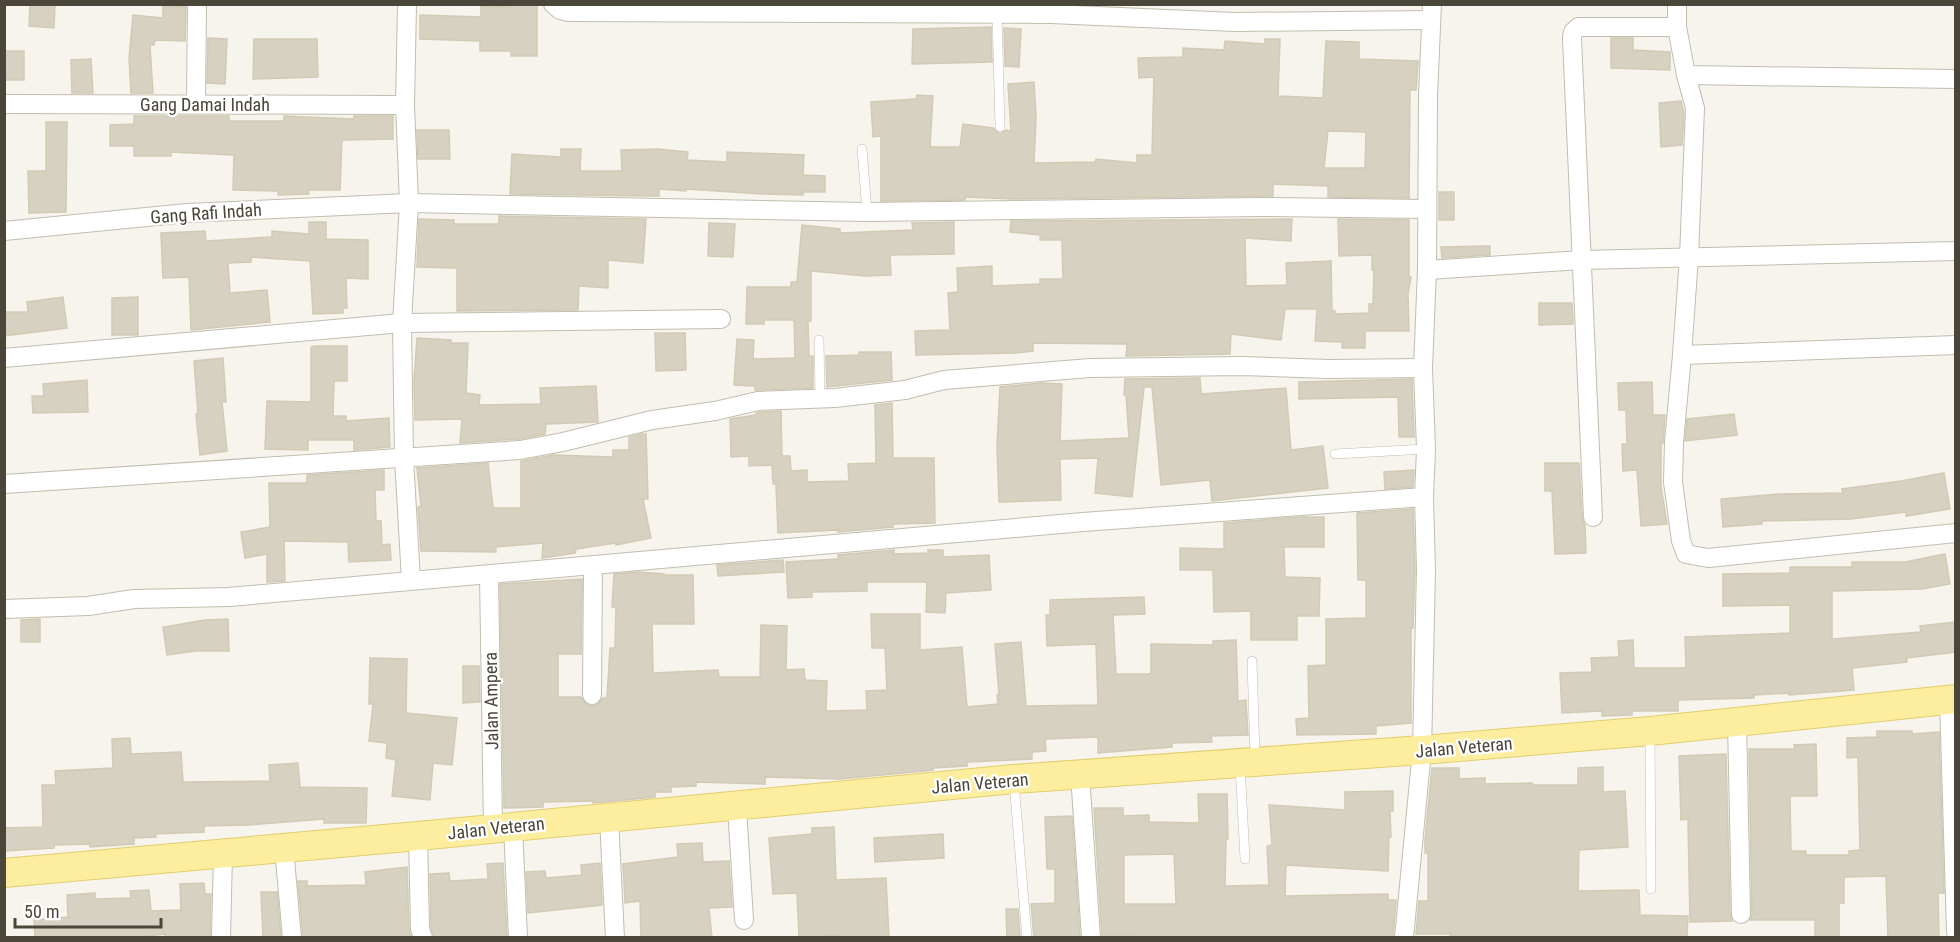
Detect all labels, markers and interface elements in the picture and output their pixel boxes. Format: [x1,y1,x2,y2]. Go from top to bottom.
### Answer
street label: Gang Damai Indah [140,94,270,115]
street label: Gang Rafi Indah [150,199,262,227]
street label: Jalan Ampera [480,652,502,750]
street label: Jalan Veteran [1415,732,1513,762]
street label: Jalan Veteran [931,768,1029,798]
street label: Jalan Veteran [447,812,545,844]
scale bar [15,891,160,929]
text: 50 m [24,901,59,922]

